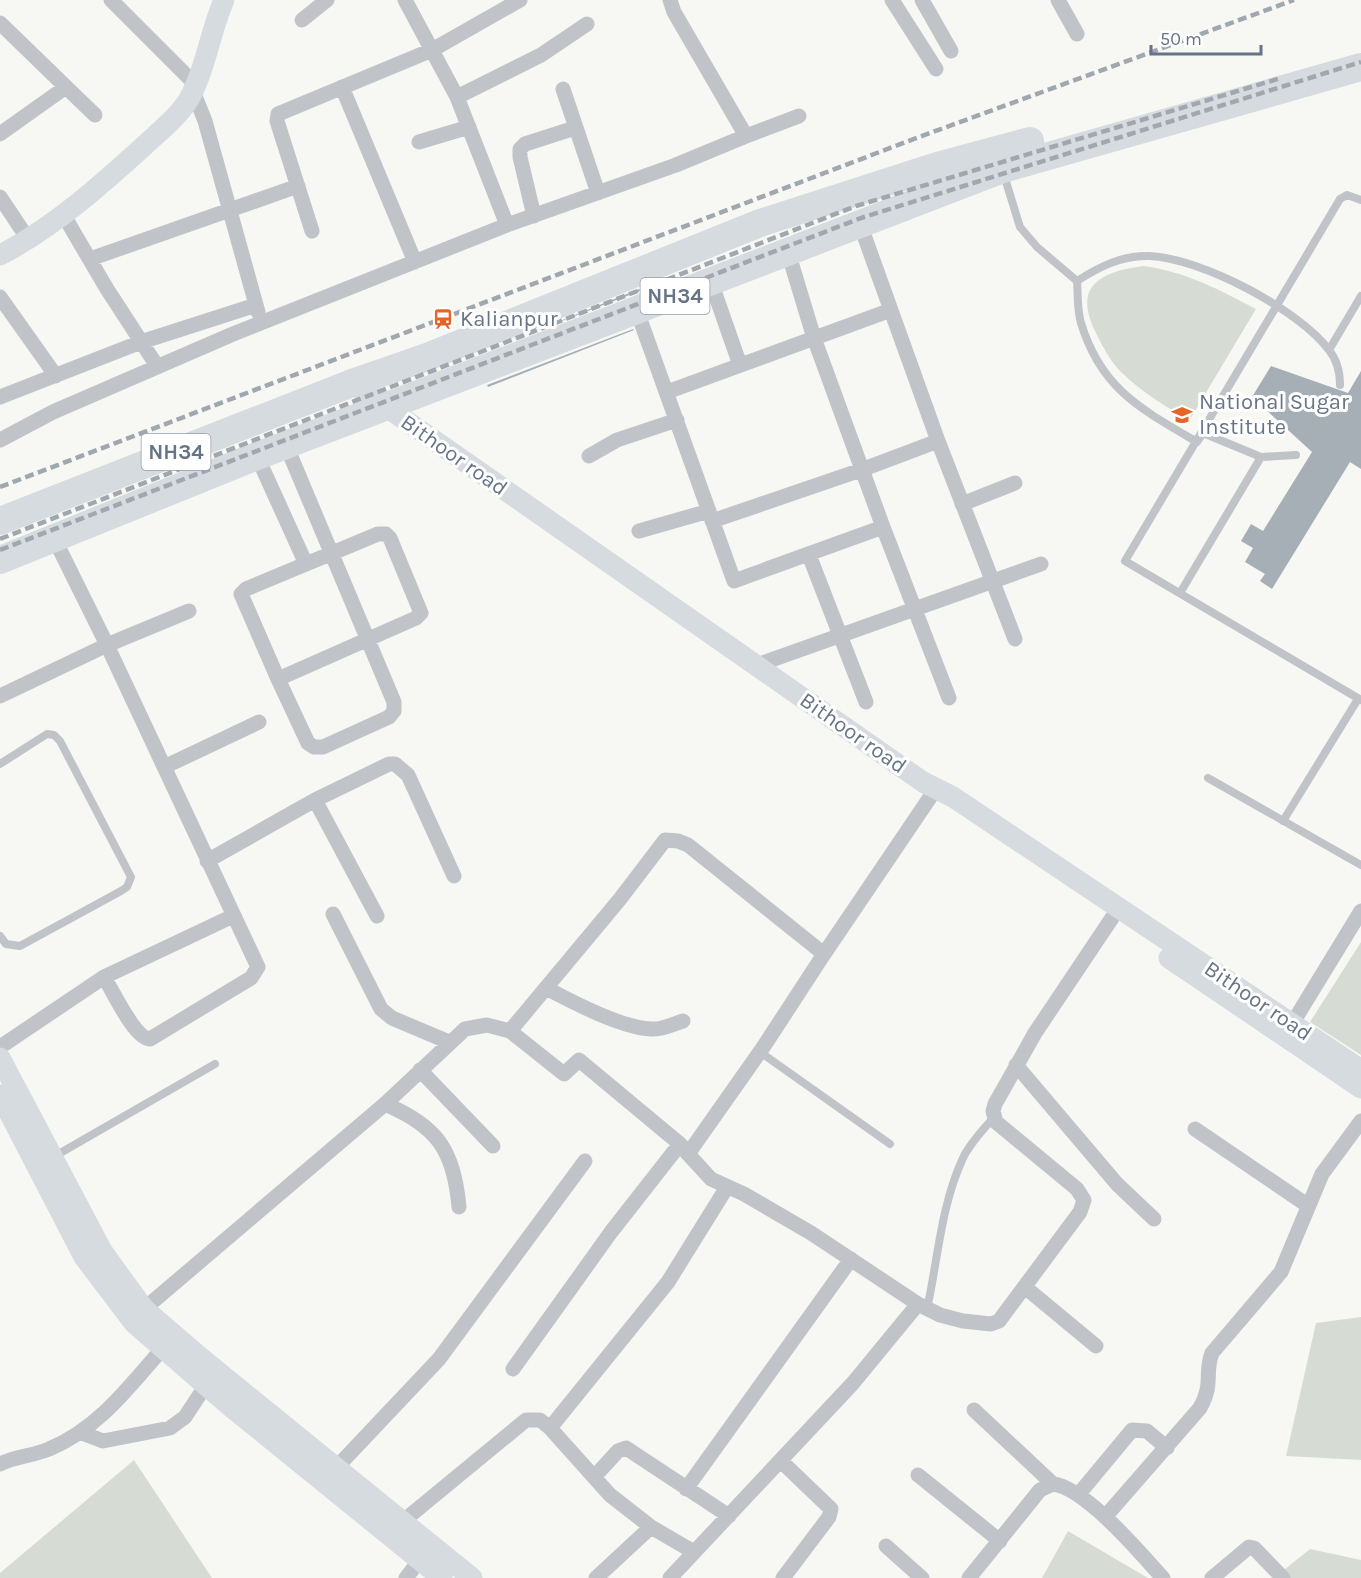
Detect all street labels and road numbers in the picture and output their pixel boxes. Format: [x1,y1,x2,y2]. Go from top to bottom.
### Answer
road number: NH34 [640,278,710,314]
street label: Bithoor road [396,409,512,501]
road number: NH34 [142,434,210,470]
street label: Bithoor road [795,687,911,779]
street label: Bithoor road [1199,956,1317,1046]

